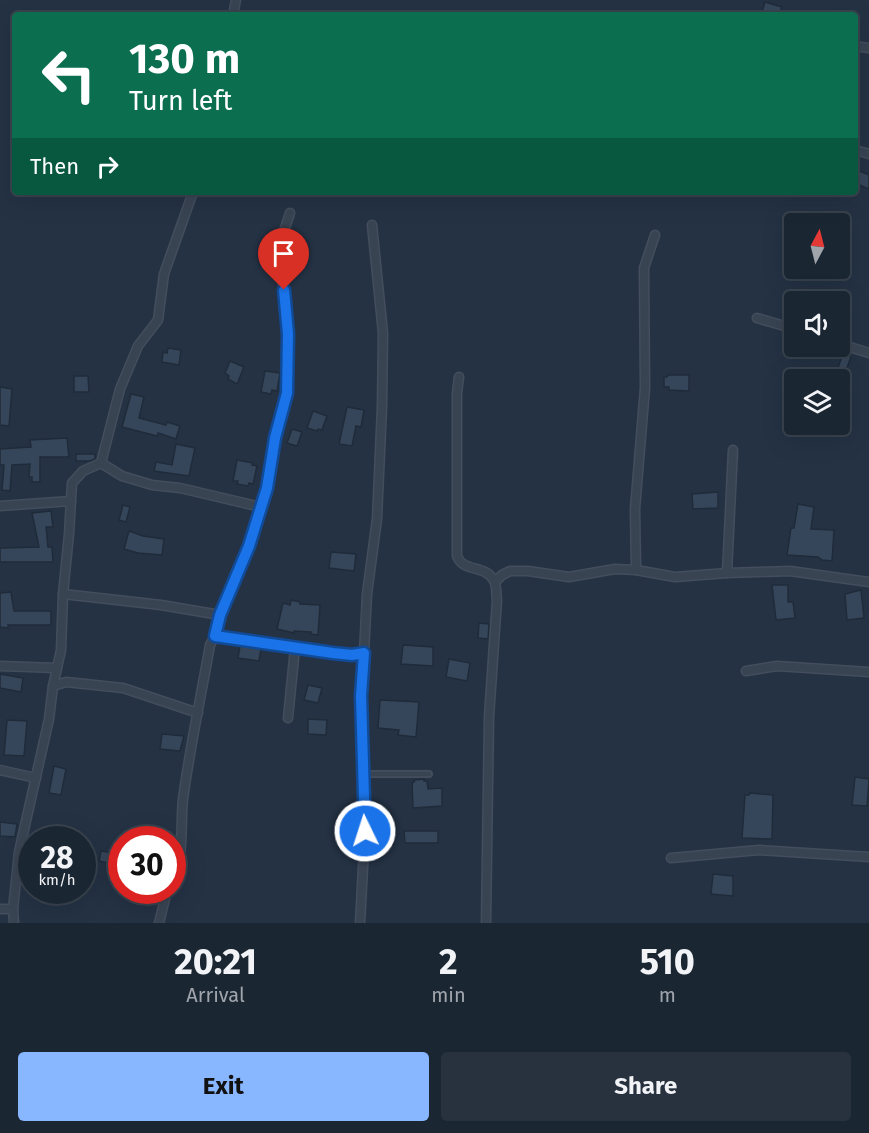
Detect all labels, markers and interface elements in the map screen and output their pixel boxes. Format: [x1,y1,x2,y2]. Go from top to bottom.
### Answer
text: 130 m [129,34,240,84]
icon: left [30,36,108,114]
text: Turn left [129,85,232,117]
icon: right [91,150,124,183]
text: Then [30,153,79,180]
north arrow [784,213,850,279]
map controls [784,213,850,435]
pin [258,228,309,290]
icon: arrive [267,237,300,270]
button: sound [784,291,850,357]
button: layers [784,369,850,435]
position arrow [333,799,397,863]
speed limit sign: 30 [108,826,186,904]
text: 28 [41,840,73,876]
text: km/h [38,871,76,889]
text: 20:21 [174,940,257,984]
text: 2 [439,940,458,984]
text: 510 [640,940,695,984]
text: Arrival [186,983,245,1007]
text: min [431,983,466,1007]
text: m [659,983,676,1007]
button: Exit [18,1052,429,1121]
button: Share [441,1052,851,1121]

